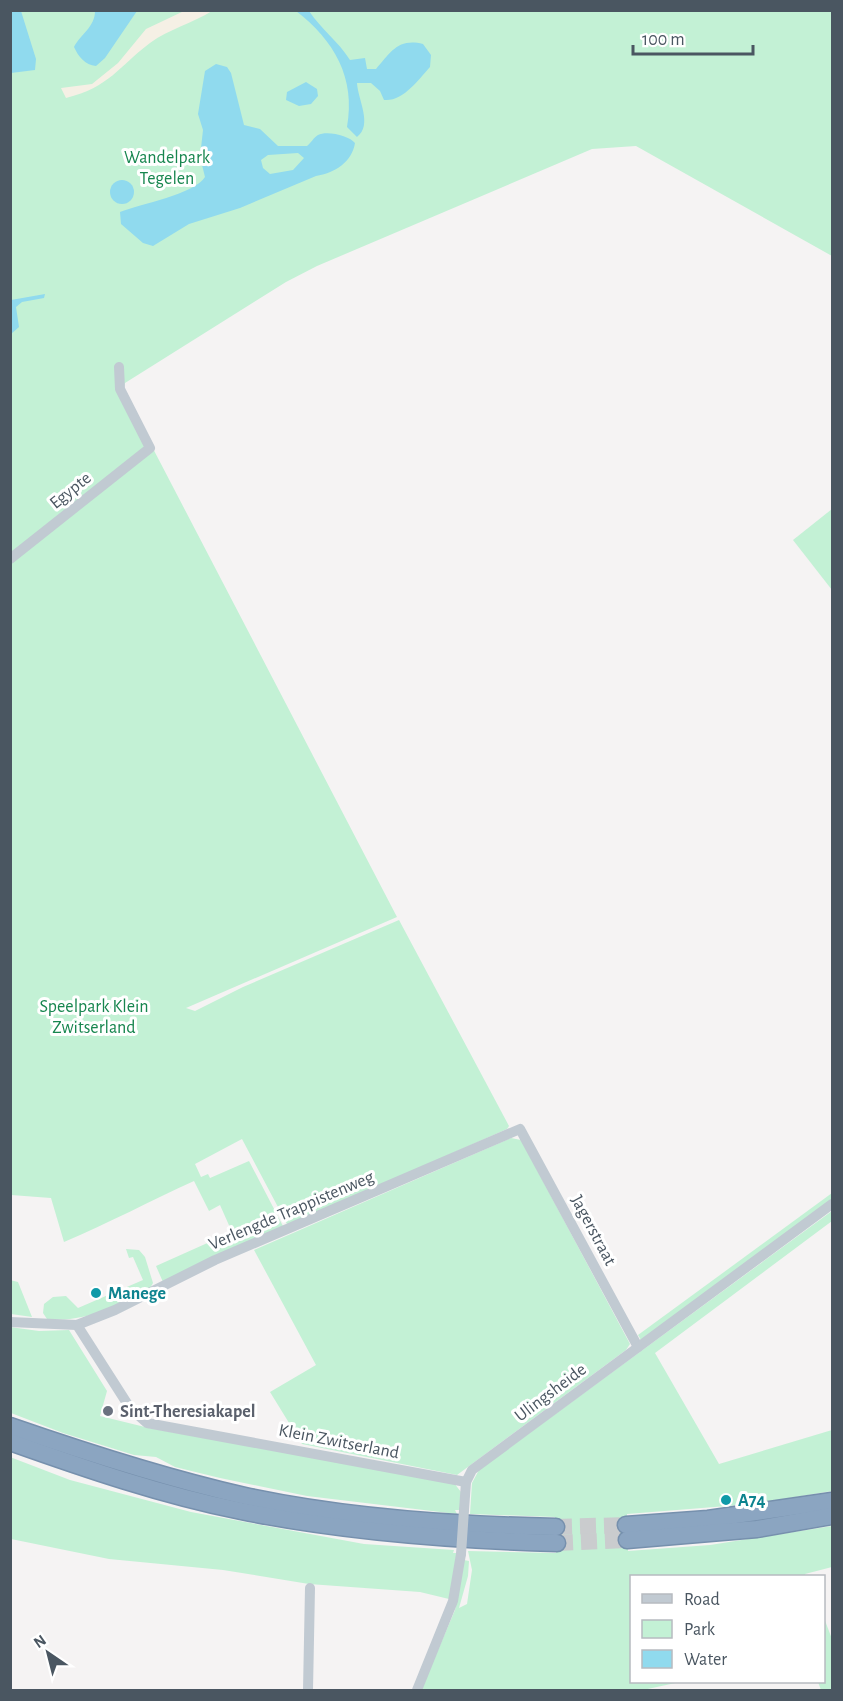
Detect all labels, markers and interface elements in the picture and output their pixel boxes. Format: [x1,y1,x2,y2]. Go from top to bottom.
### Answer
scale bar [633,18,753,56]
text: 100 m [642,31,685,49]
park label: Wandelpark Tegelen [124,149,211,188]
street label: Egypte [47,469,95,513]
park label: Speelpark Klein Zwitserland [39,998,149,1037]
street label: Verlengde Trappistenweg [206,1168,377,1254]
street label: Jagerstraat [567,1192,619,1269]
place label: Manege [108,1285,166,1303]
marker: Manege [89,1286,103,1300]
street label: Ulingsheide [511,1360,590,1425]
place label: Sint-Theresiakapel [120,1403,255,1421]
marker: Sint-Theresiakapel [101,1404,115,1418]
street label: Klein Zwitserland [277,1421,401,1463]
place label: A74 [738,1492,766,1510]
marker: A74 [719,1493,733,1507]
legend [630,1575,825,1683]
text: Road [684,1591,720,1609]
text: Park [684,1621,716,1639]
north arrow [18,1623,78,1683]
text: N [31,1632,49,1651]
text: Water [684,1651,727,1669]

